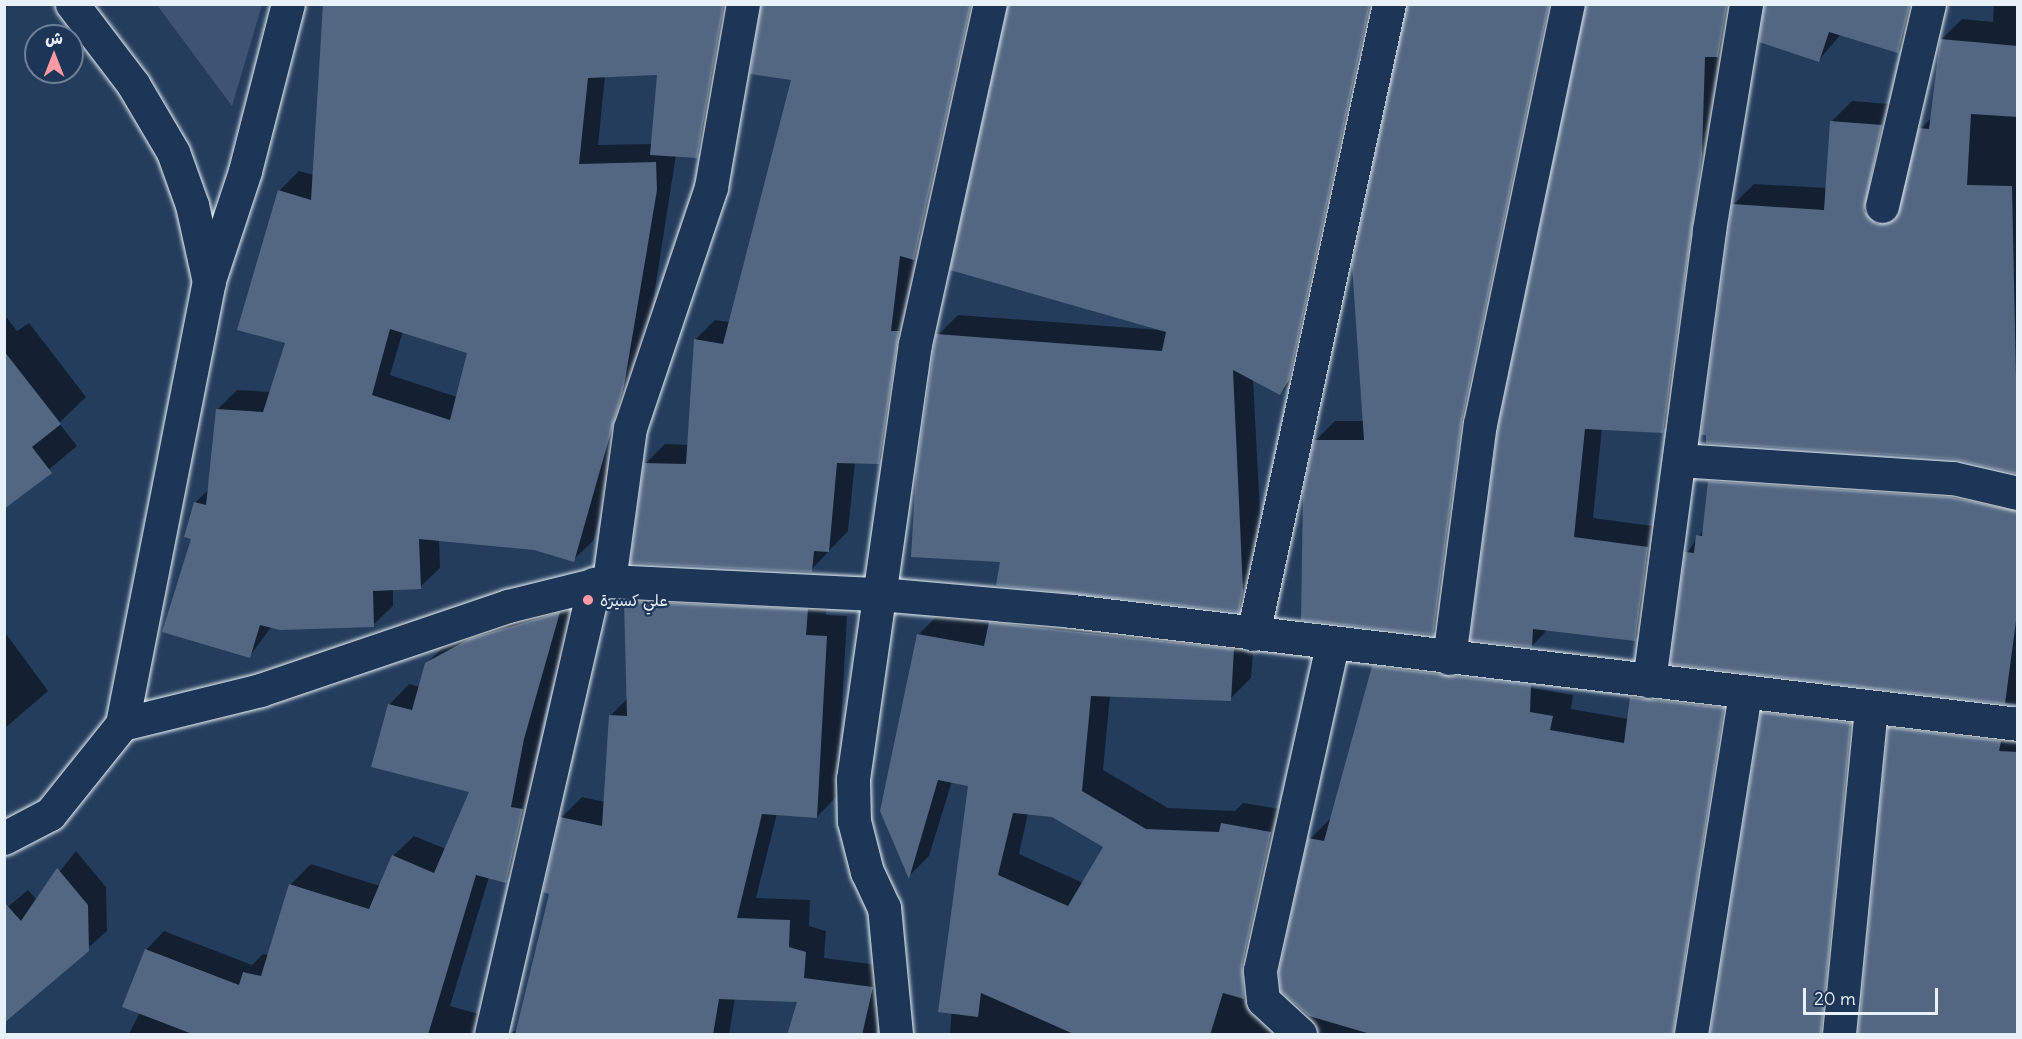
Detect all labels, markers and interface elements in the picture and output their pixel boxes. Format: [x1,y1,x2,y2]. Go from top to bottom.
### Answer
north arrow [24,24,84,84]
text: ش [45,28,63,48]
place label: علي كسيرة [600,590,668,610]
marker: علي كسيرة [581,593,595,607]
scale bar [1806,976,1941,1014]
text: 20 m [1814,987,1856,1010]

